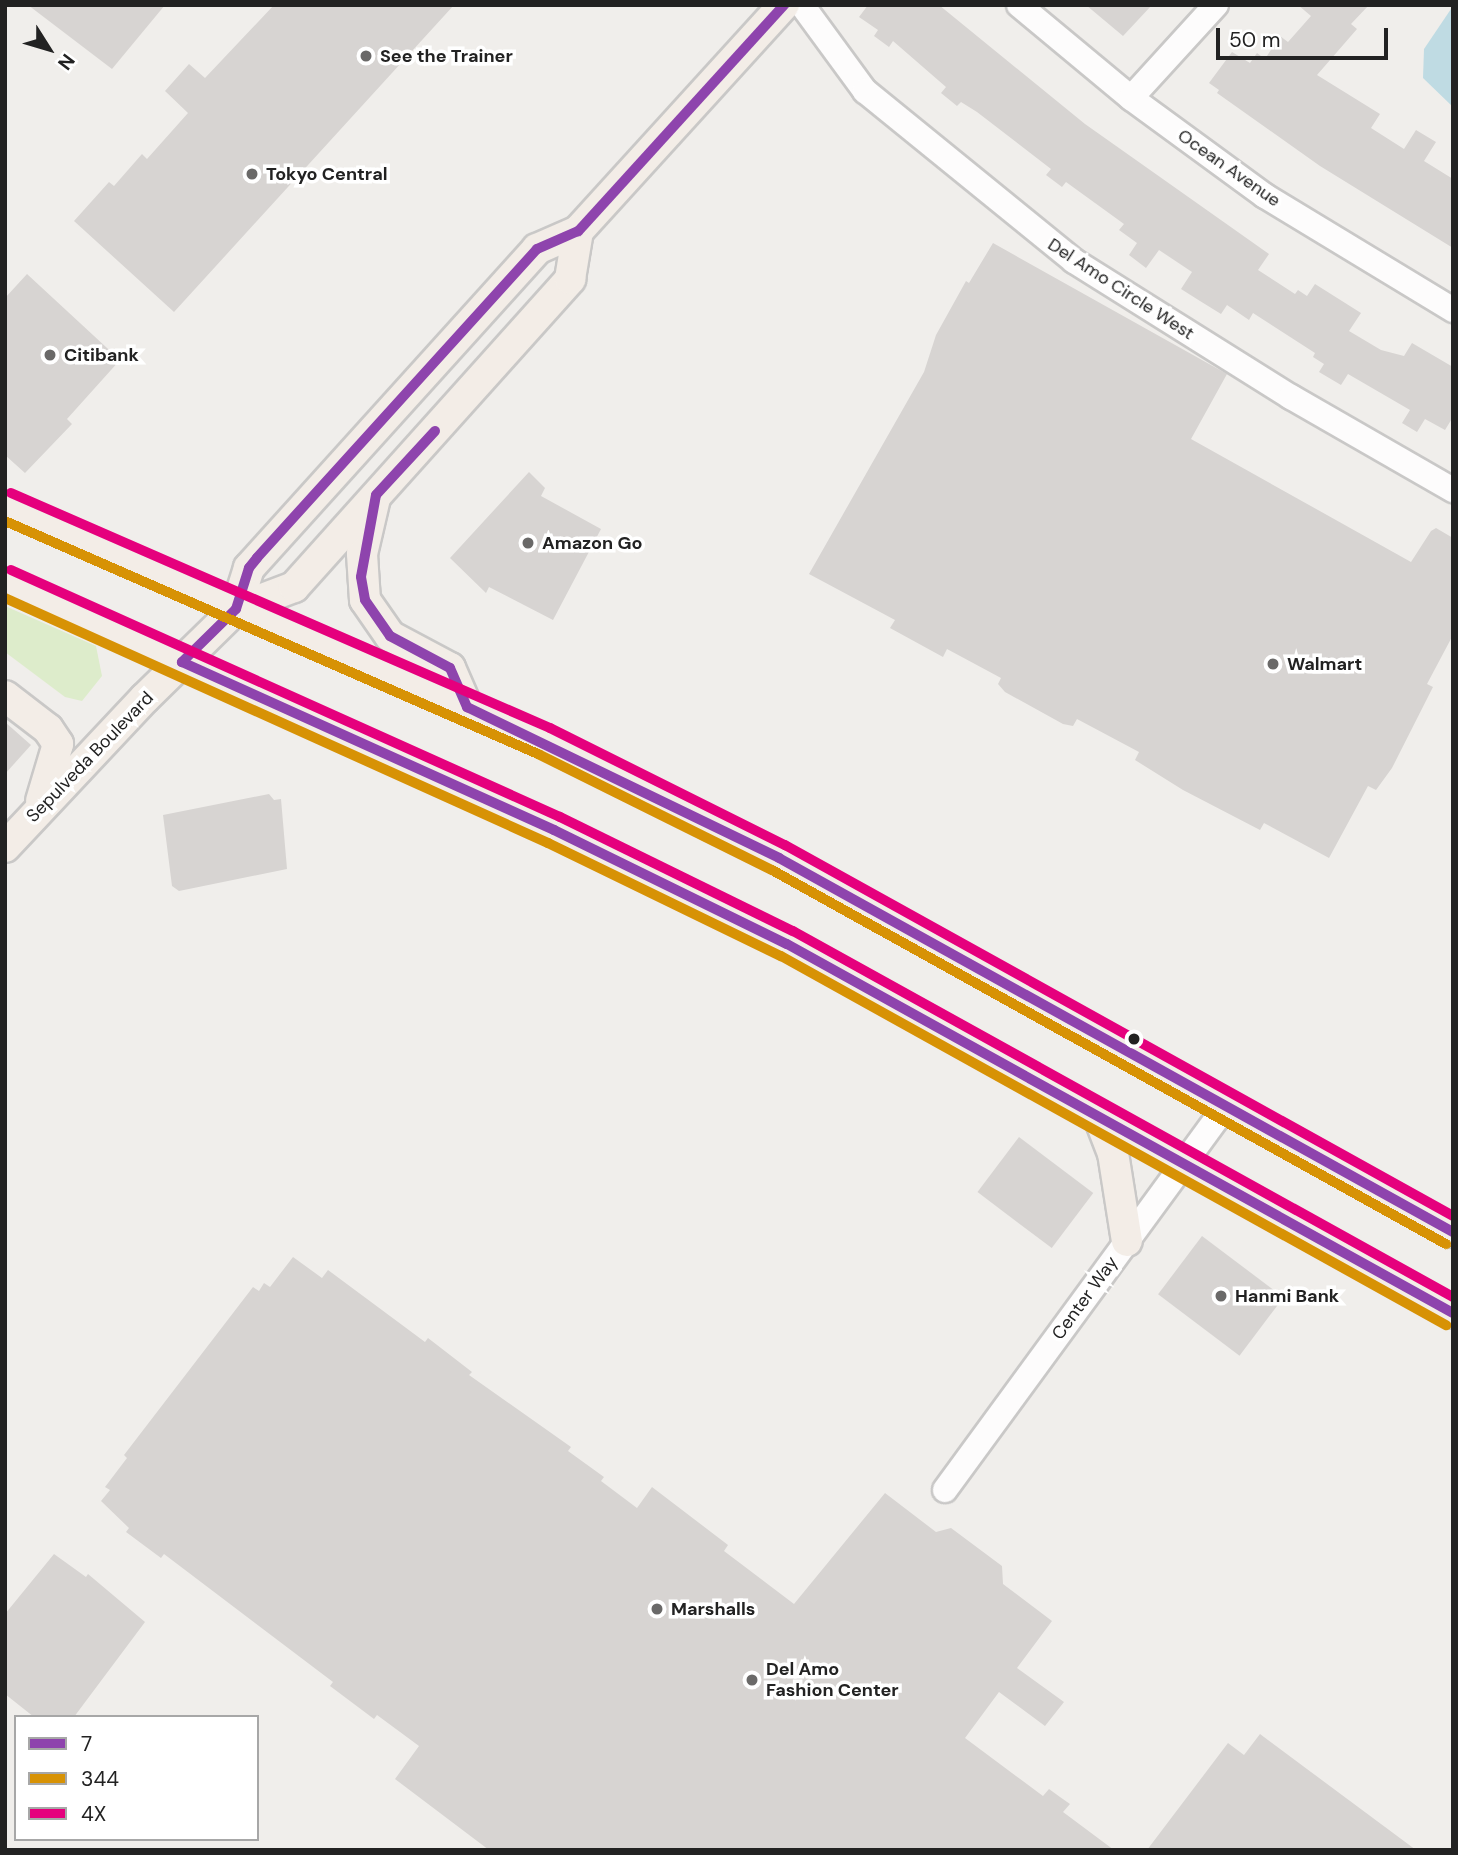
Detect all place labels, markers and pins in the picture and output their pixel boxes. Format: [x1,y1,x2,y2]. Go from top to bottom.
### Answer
place label: See the Trainer [380,45,513,67]
marker: See the Trainer [358,48,374,64]
place label: Tokyo Central [266,163,388,185]
marker: Tokyo Central [244,166,260,182]
place label: Citibank [64,344,139,366]
marker: Citibank [42,347,58,363]
place label: Amazon Go [542,532,642,554]
marker: Amazon Go [520,535,536,551]
place label: Walmart [1287,653,1362,675]
marker: Walmart [1265,656,1281,672]
unlabelled marker [1127,1032,1141,1046]
place label: Hanmi Bank [1235,1285,1339,1307]
marker: Hanmi Bank [1213,1288,1229,1304]
place label: Marshalls [671,1598,755,1620]
marker: Marshalls [649,1601,665,1617]
place label: Del Amo Fashion Center [766,1659,899,1702]
marker: Del Amo Fashion Center [744,1672,760,1688]

